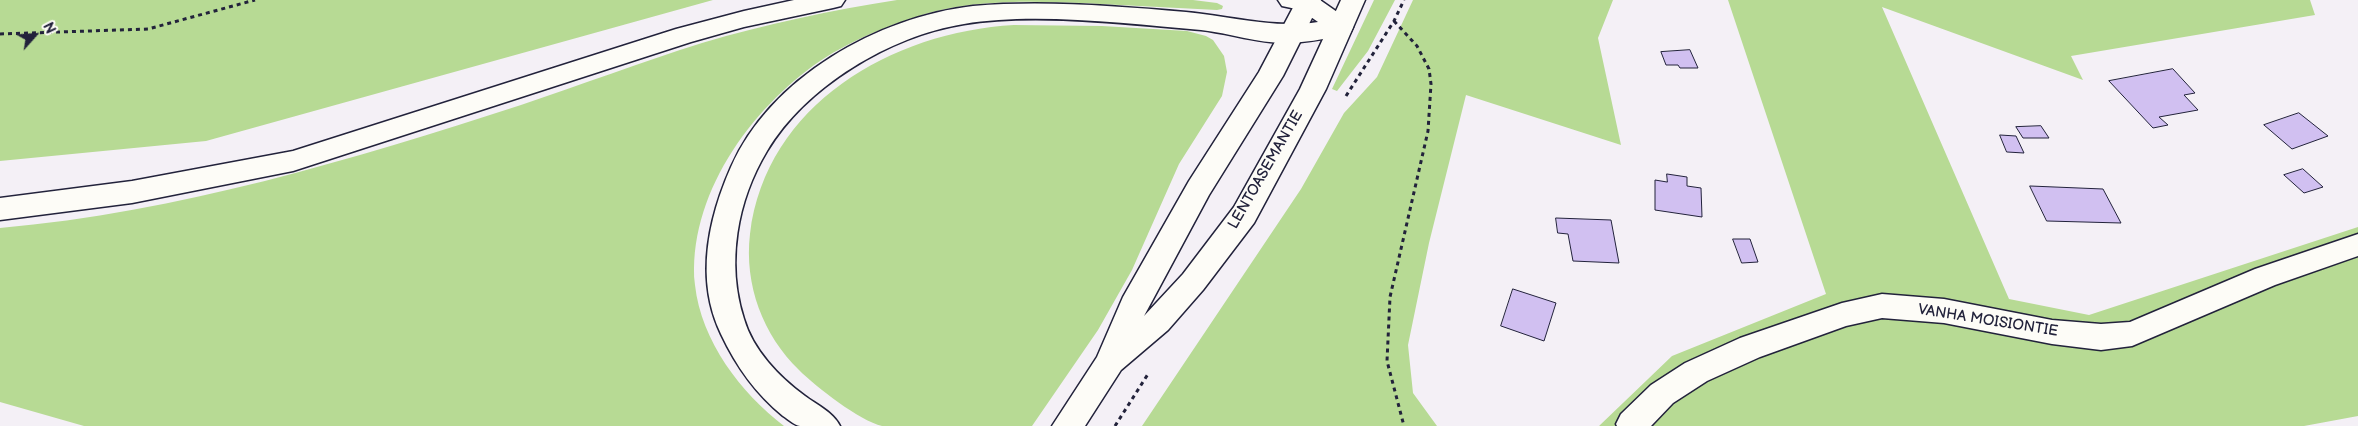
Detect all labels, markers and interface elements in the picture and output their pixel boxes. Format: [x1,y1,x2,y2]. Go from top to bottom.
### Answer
north arrow [10,10,60,60]
text: N [39,20,59,37]
street label: LENTOASEMANTIE [1225,108,1307,232]
street label: VANHA MOISIONTIE [1917,301,2059,341]

